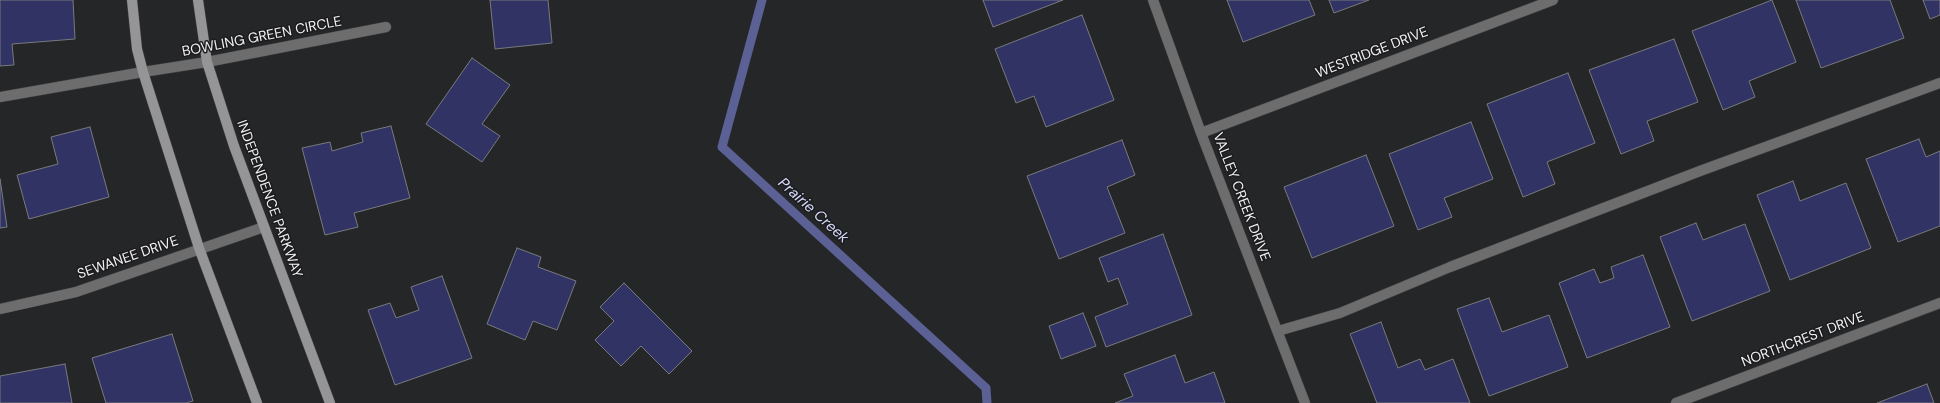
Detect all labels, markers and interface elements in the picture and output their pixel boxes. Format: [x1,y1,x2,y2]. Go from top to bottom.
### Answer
street label: BOWLING GREEN CIRCLE [181,13,343,61]
street label: WESTRIDGE DRIVE [1313,24,1431,82]
street label: INDEPENDENCE PARKWAY [233,118,305,280]
street label: VALLEY CREEK DRIVE [1209,130,1273,264]
water label: Prairie Creek [774,175,852,247]
street label: SEWANEE DRIVE [75,233,181,283]
street label: NORTHCREST DRIVE [1739,309,1867,371]

